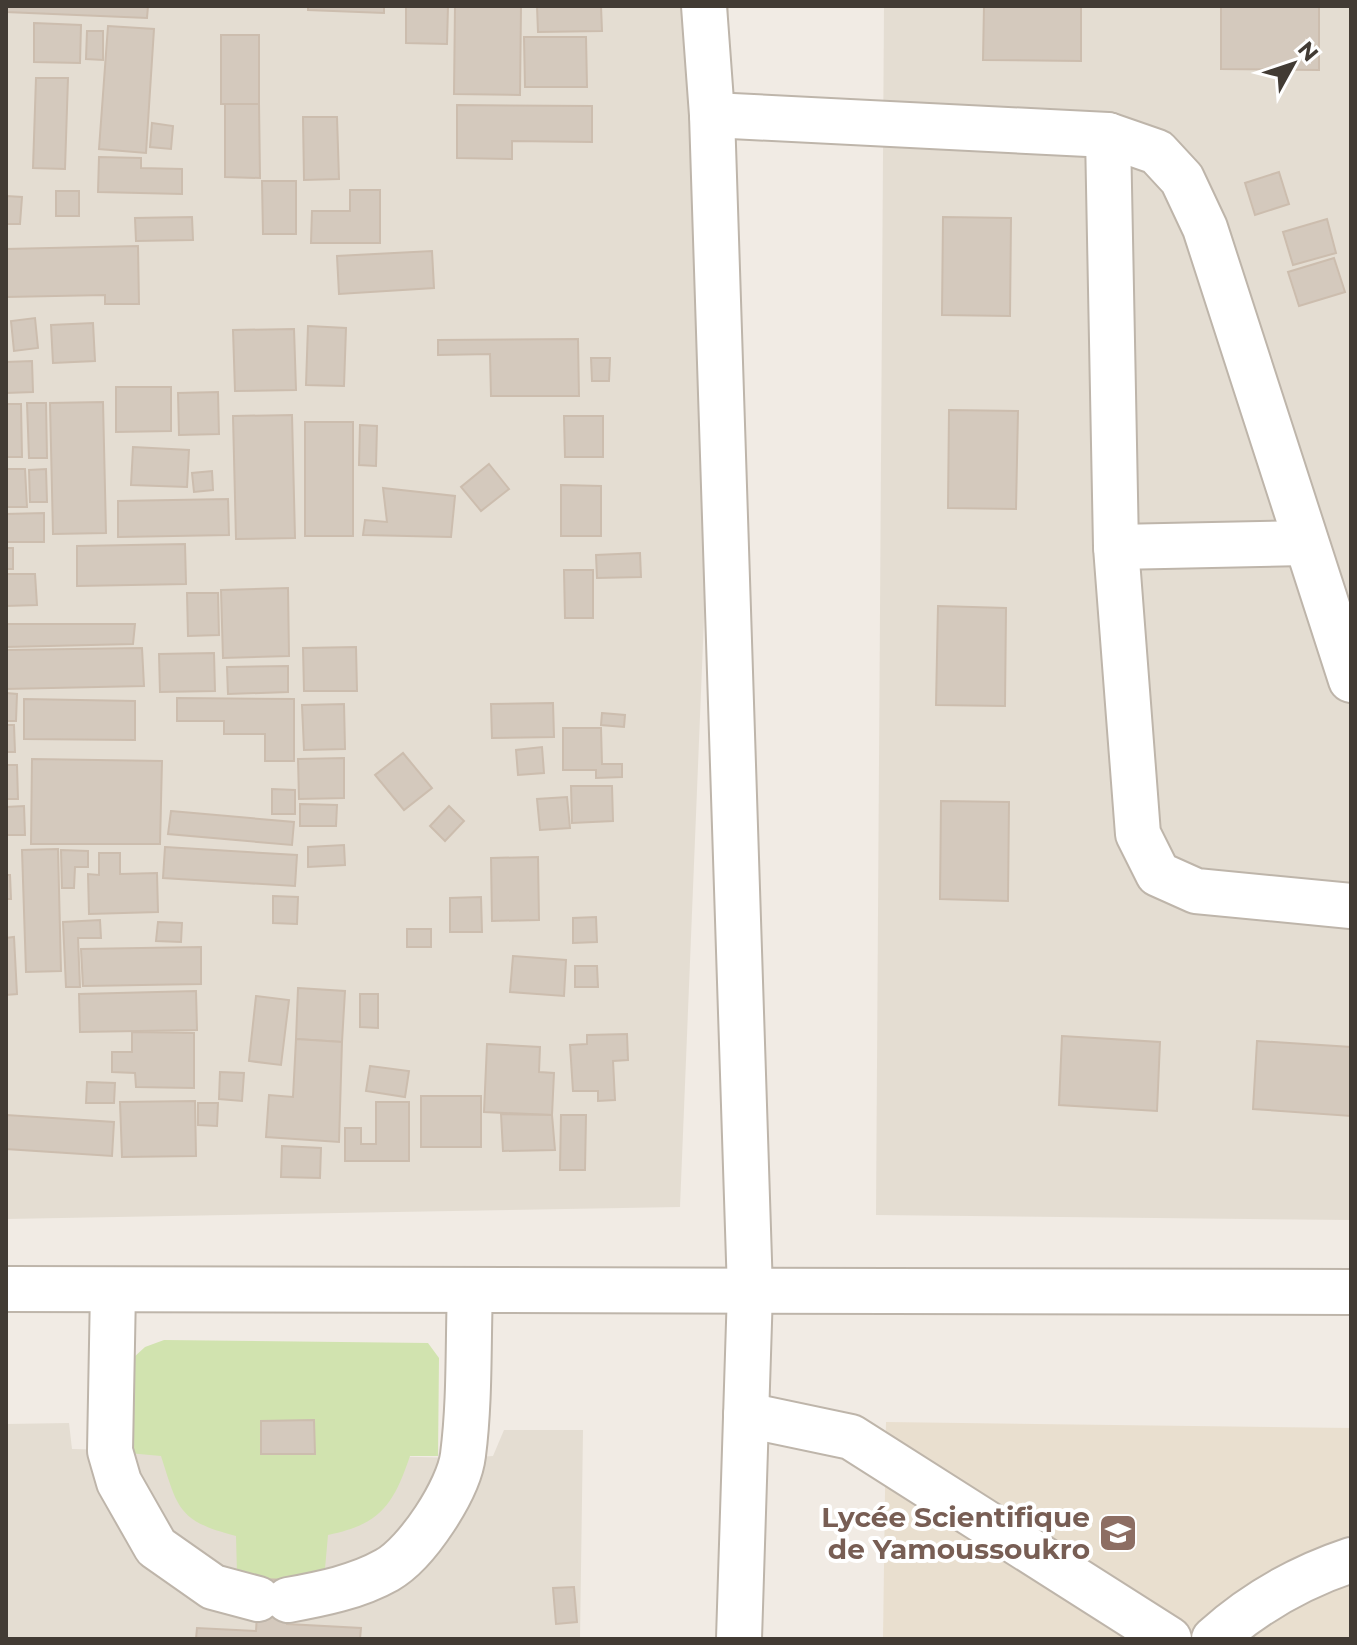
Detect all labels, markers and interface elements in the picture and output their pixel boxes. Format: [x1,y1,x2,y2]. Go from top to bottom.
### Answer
north arrow [1253,24,1333,104]
text: N [1292,36,1324,67]
place label: Lycée Scientifique de Yamoussoukro [821,1500,1090,1566]
school or university icon: Lycée Scientifique de Yamoussoukro [1097,1512,1139,1554]

